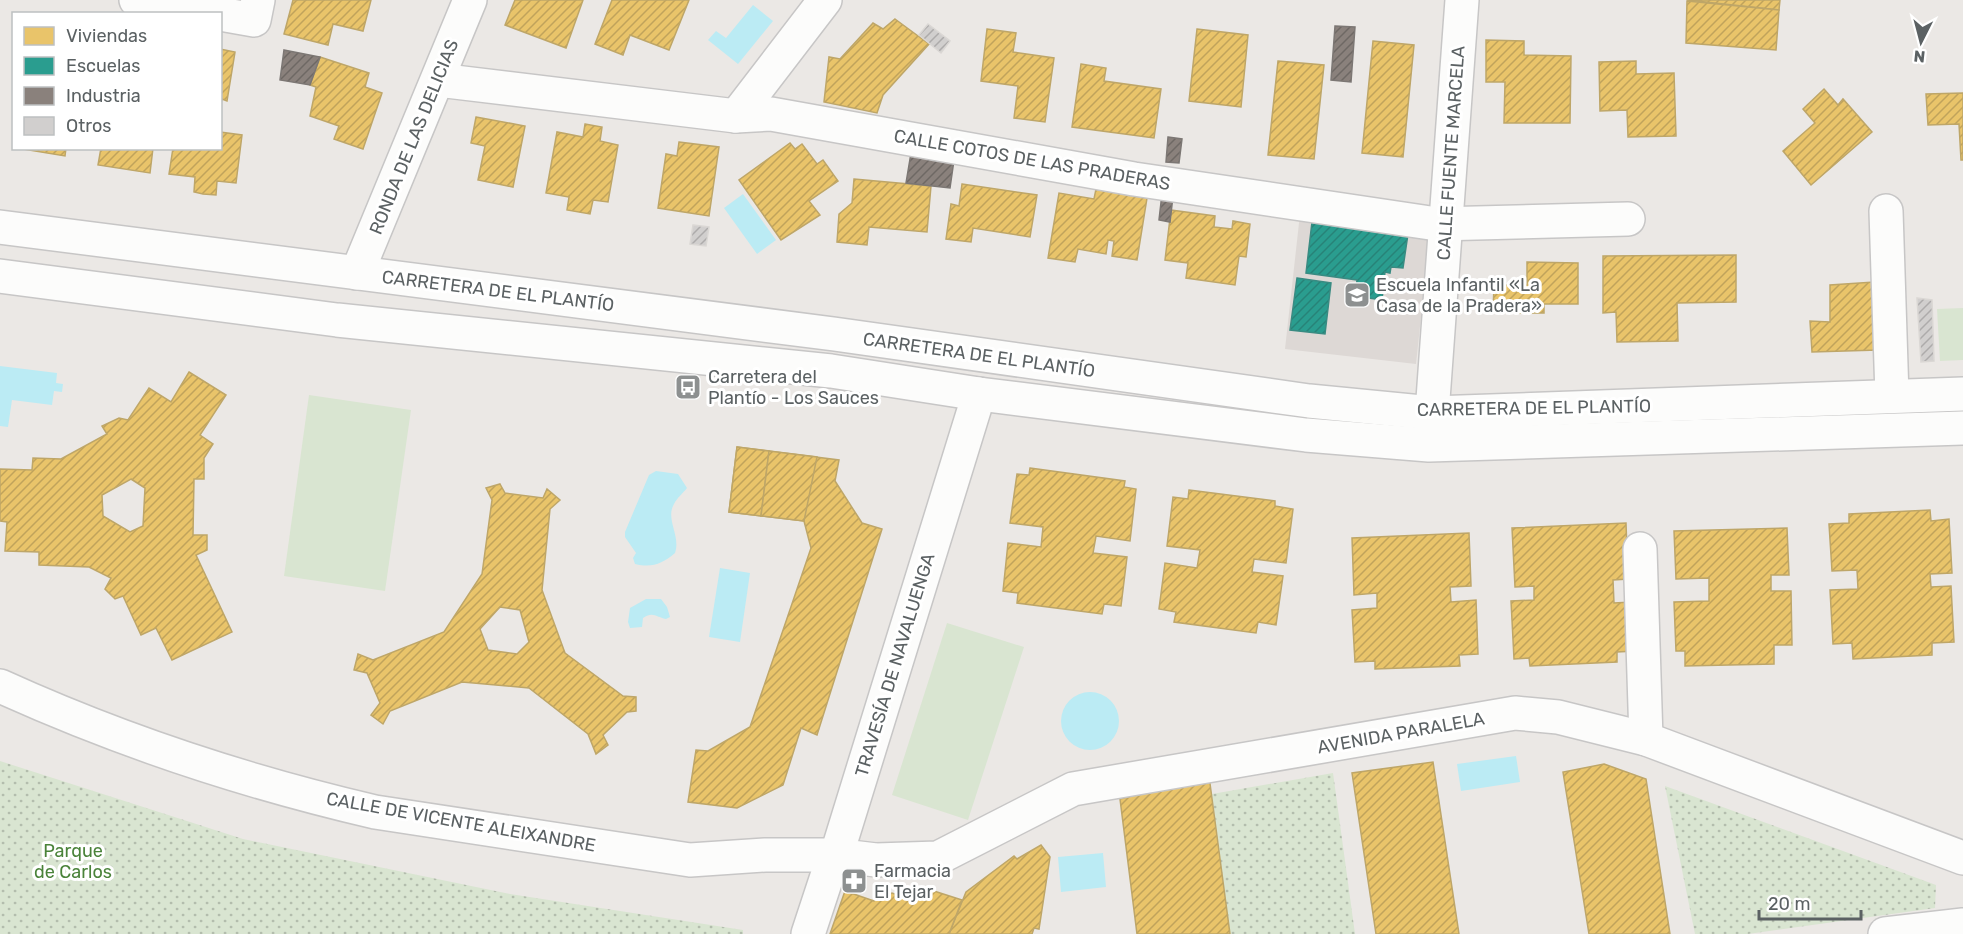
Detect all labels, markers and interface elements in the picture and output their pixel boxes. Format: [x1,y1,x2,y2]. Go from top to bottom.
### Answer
legend [12,12,222,150]
north arrow [1891,12,1951,72]
text: Viviendas [66,25,147,47]
street label: RONDA DE LAS DELICIAS [365,36,463,238]
street label: CALLE FUENTE MARCELA [1433,45,1469,261]
text: N [1913,46,1926,66]
text: Escuelas [66,55,140,77]
text: Industria [66,85,141,107]
text: Otros [66,115,111,137]
street label: CALLE COTOS DE LAS PRADERAS [892,125,1172,195]
street label: CARRETERA DE EL PLANTÍO [381,266,615,316]
place label: Escuela Infantil «La Casa de la Pradera» [1376,274,1542,317]
school or university icon: Escuela Infantil «La Casa de la Pradera» [1342,280,1372,310]
street label: CARRETERA DE EL PLANTÍO [862,328,1096,382]
place label: Carretera del Plantío - Los Sauces [708,366,879,409]
bus stop icon: Carretera del Plantío - Los Sauces [673,372,703,402]
street label: CARRETERA DE EL PLANTÍO [1417,395,1651,421]
street label: TRAVESÍA DE NAVALUENGA [850,551,940,779]
street label: AVENIDA PARALELA [1316,707,1486,759]
street label: CALLE DE VICENTE ALEIXANDRE [325,787,597,857]
park label: Parque de Carlos [34,840,112,883]
place label: Farmacia El Tejar [874,860,951,903]
pharmacy icon: Farmacia El Tejar [839,866,869,896]
scale bar [1759,883,1861,921]
text: 20 m [1768,893,1810,915]

